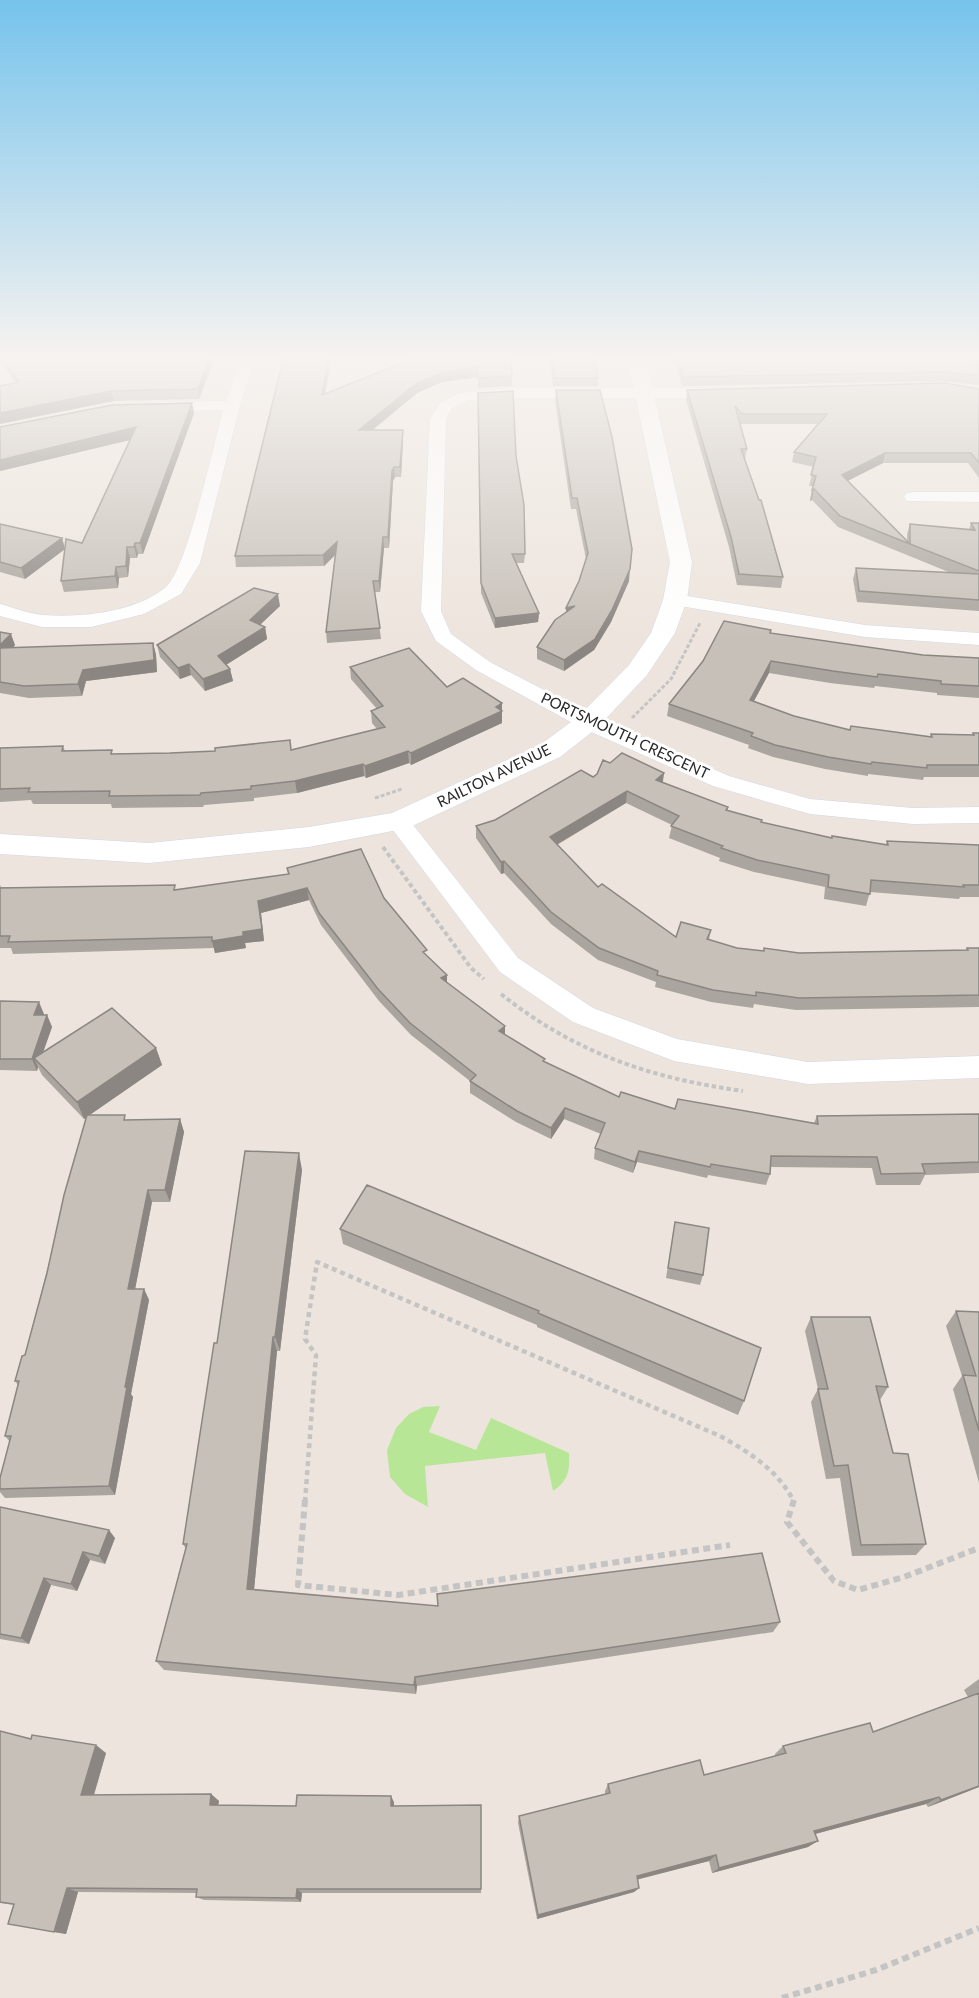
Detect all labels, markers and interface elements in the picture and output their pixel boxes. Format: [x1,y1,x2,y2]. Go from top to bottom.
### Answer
street label: PORTSMOUTH CRESCENT [539,688,712,782]
street label: RAILTON AVENUE [434,740,553,810]

